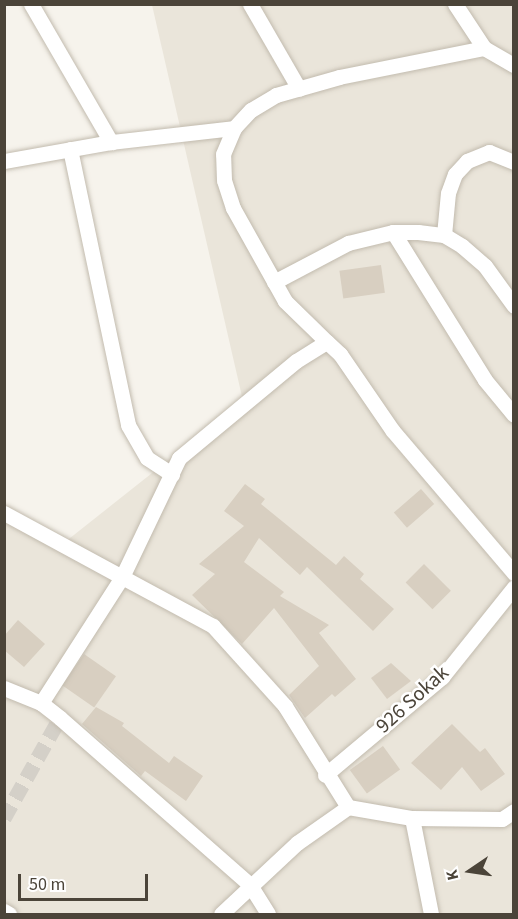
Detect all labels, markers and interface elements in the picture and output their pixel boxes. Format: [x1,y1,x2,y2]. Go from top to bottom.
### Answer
street label: 926 Sokak [370,660,454,738]
north arrow [440,841,500,901]
scale bar [21,862,152,900]
text: K [441,868,464,882]
text: 50 m [29,872,65,897]

